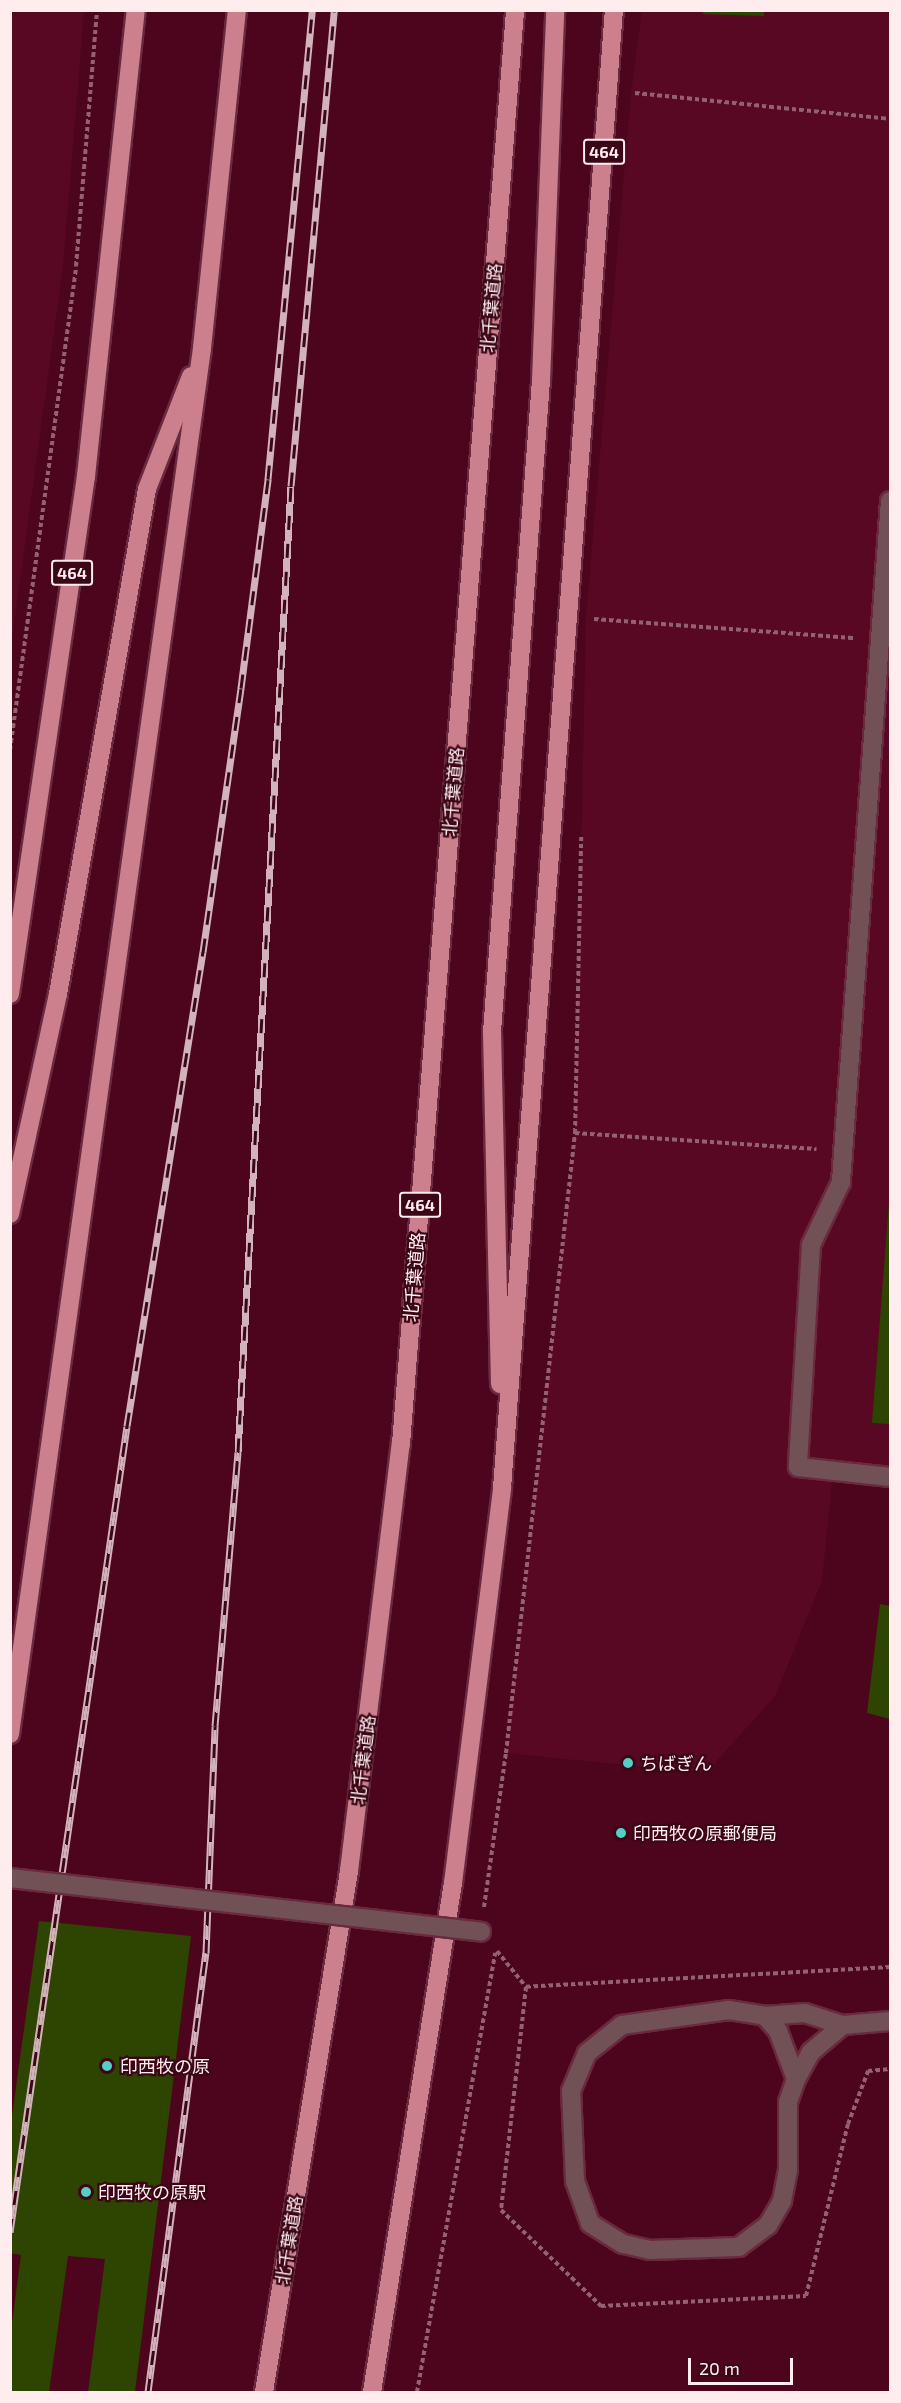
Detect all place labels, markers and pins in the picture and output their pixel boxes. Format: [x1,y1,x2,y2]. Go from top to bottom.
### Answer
place label: ちばぎん [640,1752,712,1774]
marker: ちばぎん [621,1756,635,1770]
place label: 印西牧の原郵便局 [633,1822,777,1844]
marker: 印西牧の原郵便局 [614,1826,628,1840]
place label: 印西牧の原 [120,2055,210,2077]
marker: 印西牧の原 [98,2057,116,2075]
place label: 印西牧の原駅 [98,2181,206,2203]
marker: 印西牧の原駅 [79,2185,93,2199]

